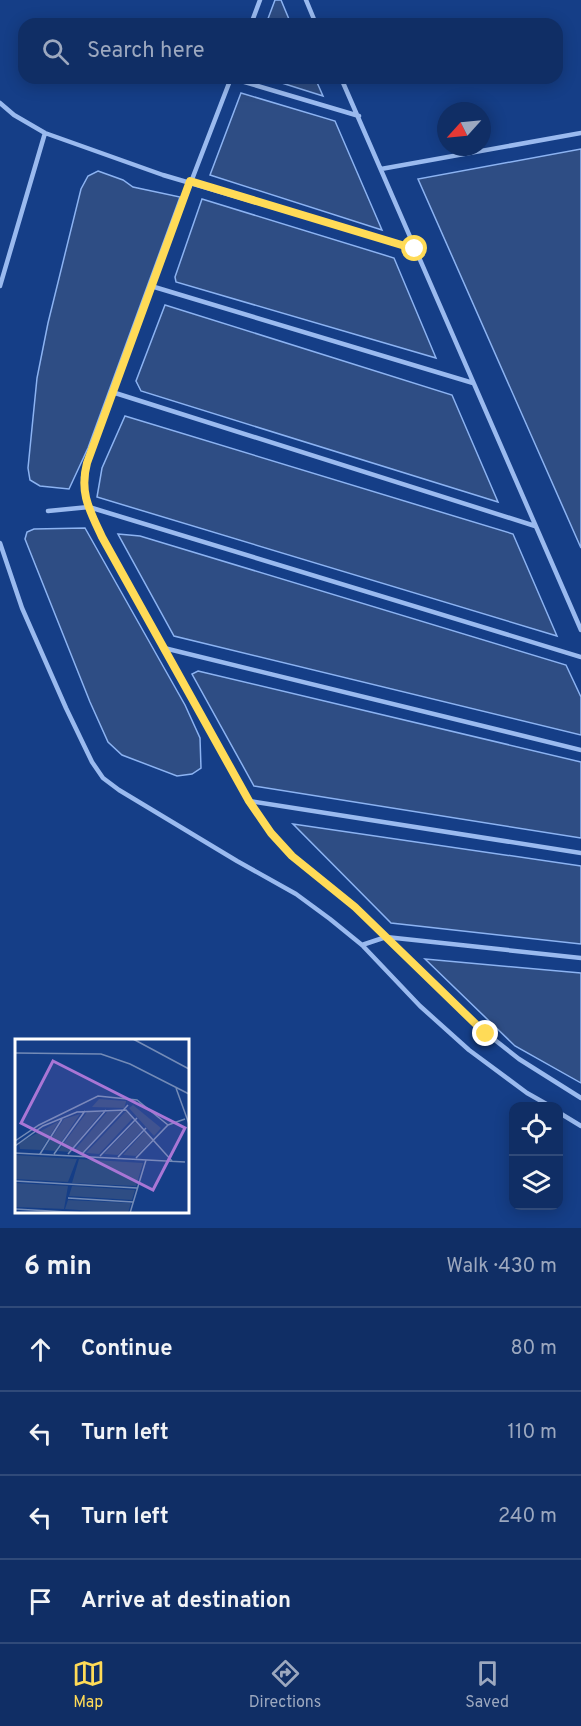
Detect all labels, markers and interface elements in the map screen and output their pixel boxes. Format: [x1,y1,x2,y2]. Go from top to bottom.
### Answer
search box [18,18,563,84]
icon: search [39,35,72,68]
text: Search here [87,38,205,65]
north arrow [437,102,491,156]
route start [401,235,427,261]
route end [472,1020,498,1046]
inset map [15,1039,189,1213]
map controls [509,1102,563,1210]
button: locate [509,1102,563,1156]
button: layers [509,1156,563,1210]
text: 6 min [24,1251,92,1284]
text: Walk · 430 m [446,1254,557,1280]
icon: ahead [24,1333,57,1366]
text: Continue [81,1336,172,1363]
text: 80 m [511,1336,557,1362]
icon: left [24,1417,57,1450]
text: Turn left [81,1420,169,1447]
text: 110 m [508,1420,557,1446]
icon: left [24,1501,57,1534]
text: Turn left [81,1504,169,1531]
text: 240 m [498,1504,557,1530]
icon: arrive [24,1585,57,1618]
text: Arrive at destination [81,1588,291,1615]
tab: Map [72,1657,105,1713]
tab: Directions [249,1657,321,1713]
tab: Saved [465,1657,509,1713]

